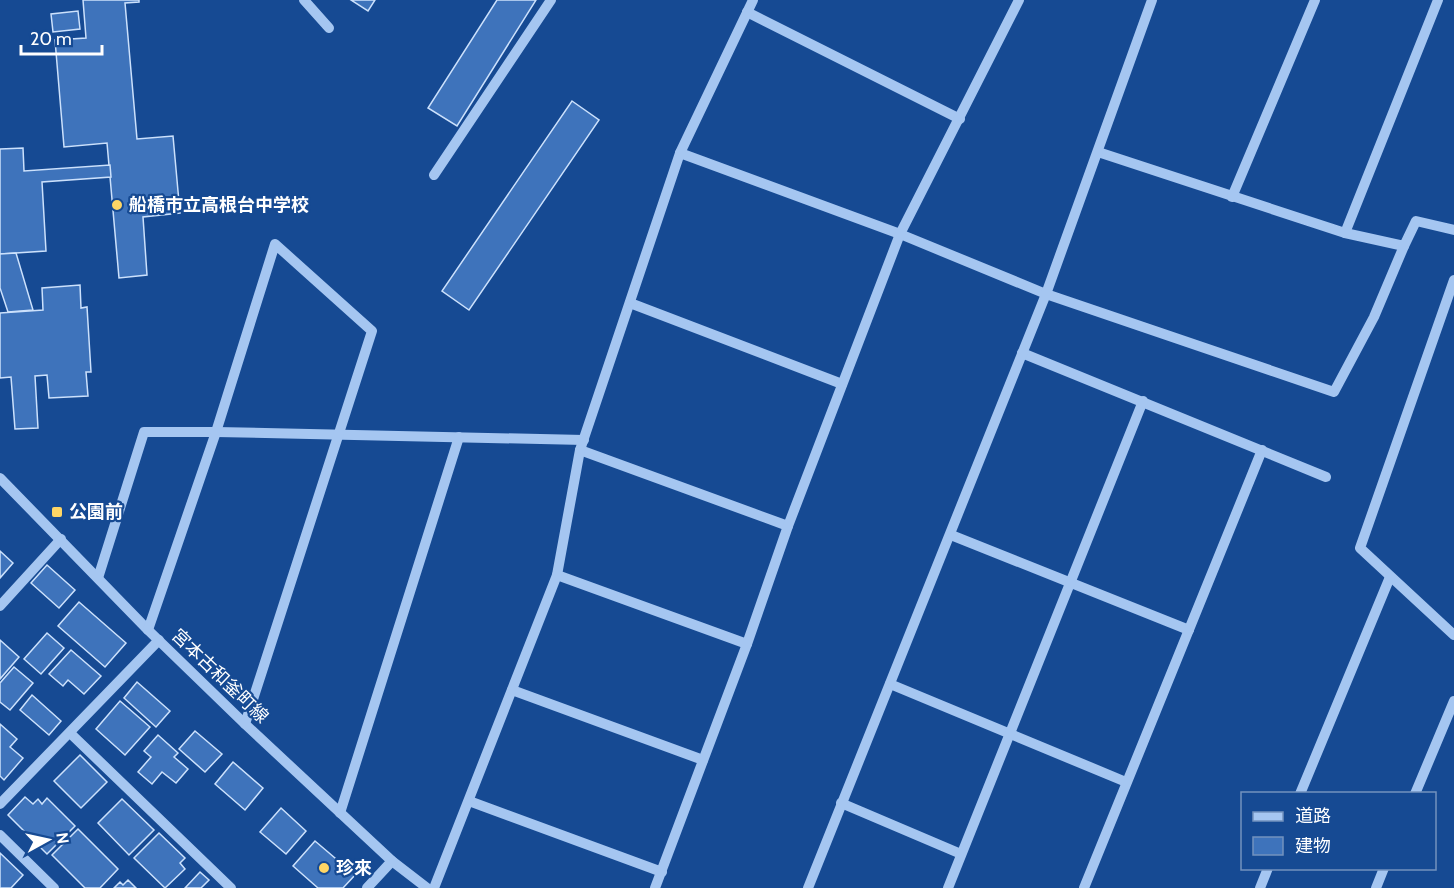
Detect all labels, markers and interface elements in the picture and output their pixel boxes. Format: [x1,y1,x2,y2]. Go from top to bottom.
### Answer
scale bar [21,18,102,56]
text: 20 m [30,28,72,50]
place label: 船橋市立高根台中学校 [129,194,309,216]
marker: 船橋市立高根台中学校 [110,198,124,212]
place label: 公園前 [69,501,123,523]
marker: 公園前 [50,505,64,519]
street label: 宮本古和釜町線 [167,624,273,728]
legend [1241,792,1436,870]
text: 道路 [1295,805,1331,827]
north arrow [18,810,78,870]
text: N [52,831,73,845]
text: 建物 [1295,835,1331,857]
place label: 珍來 [336,857,372,879]
marker: 珍來 [317,861,331,875]

